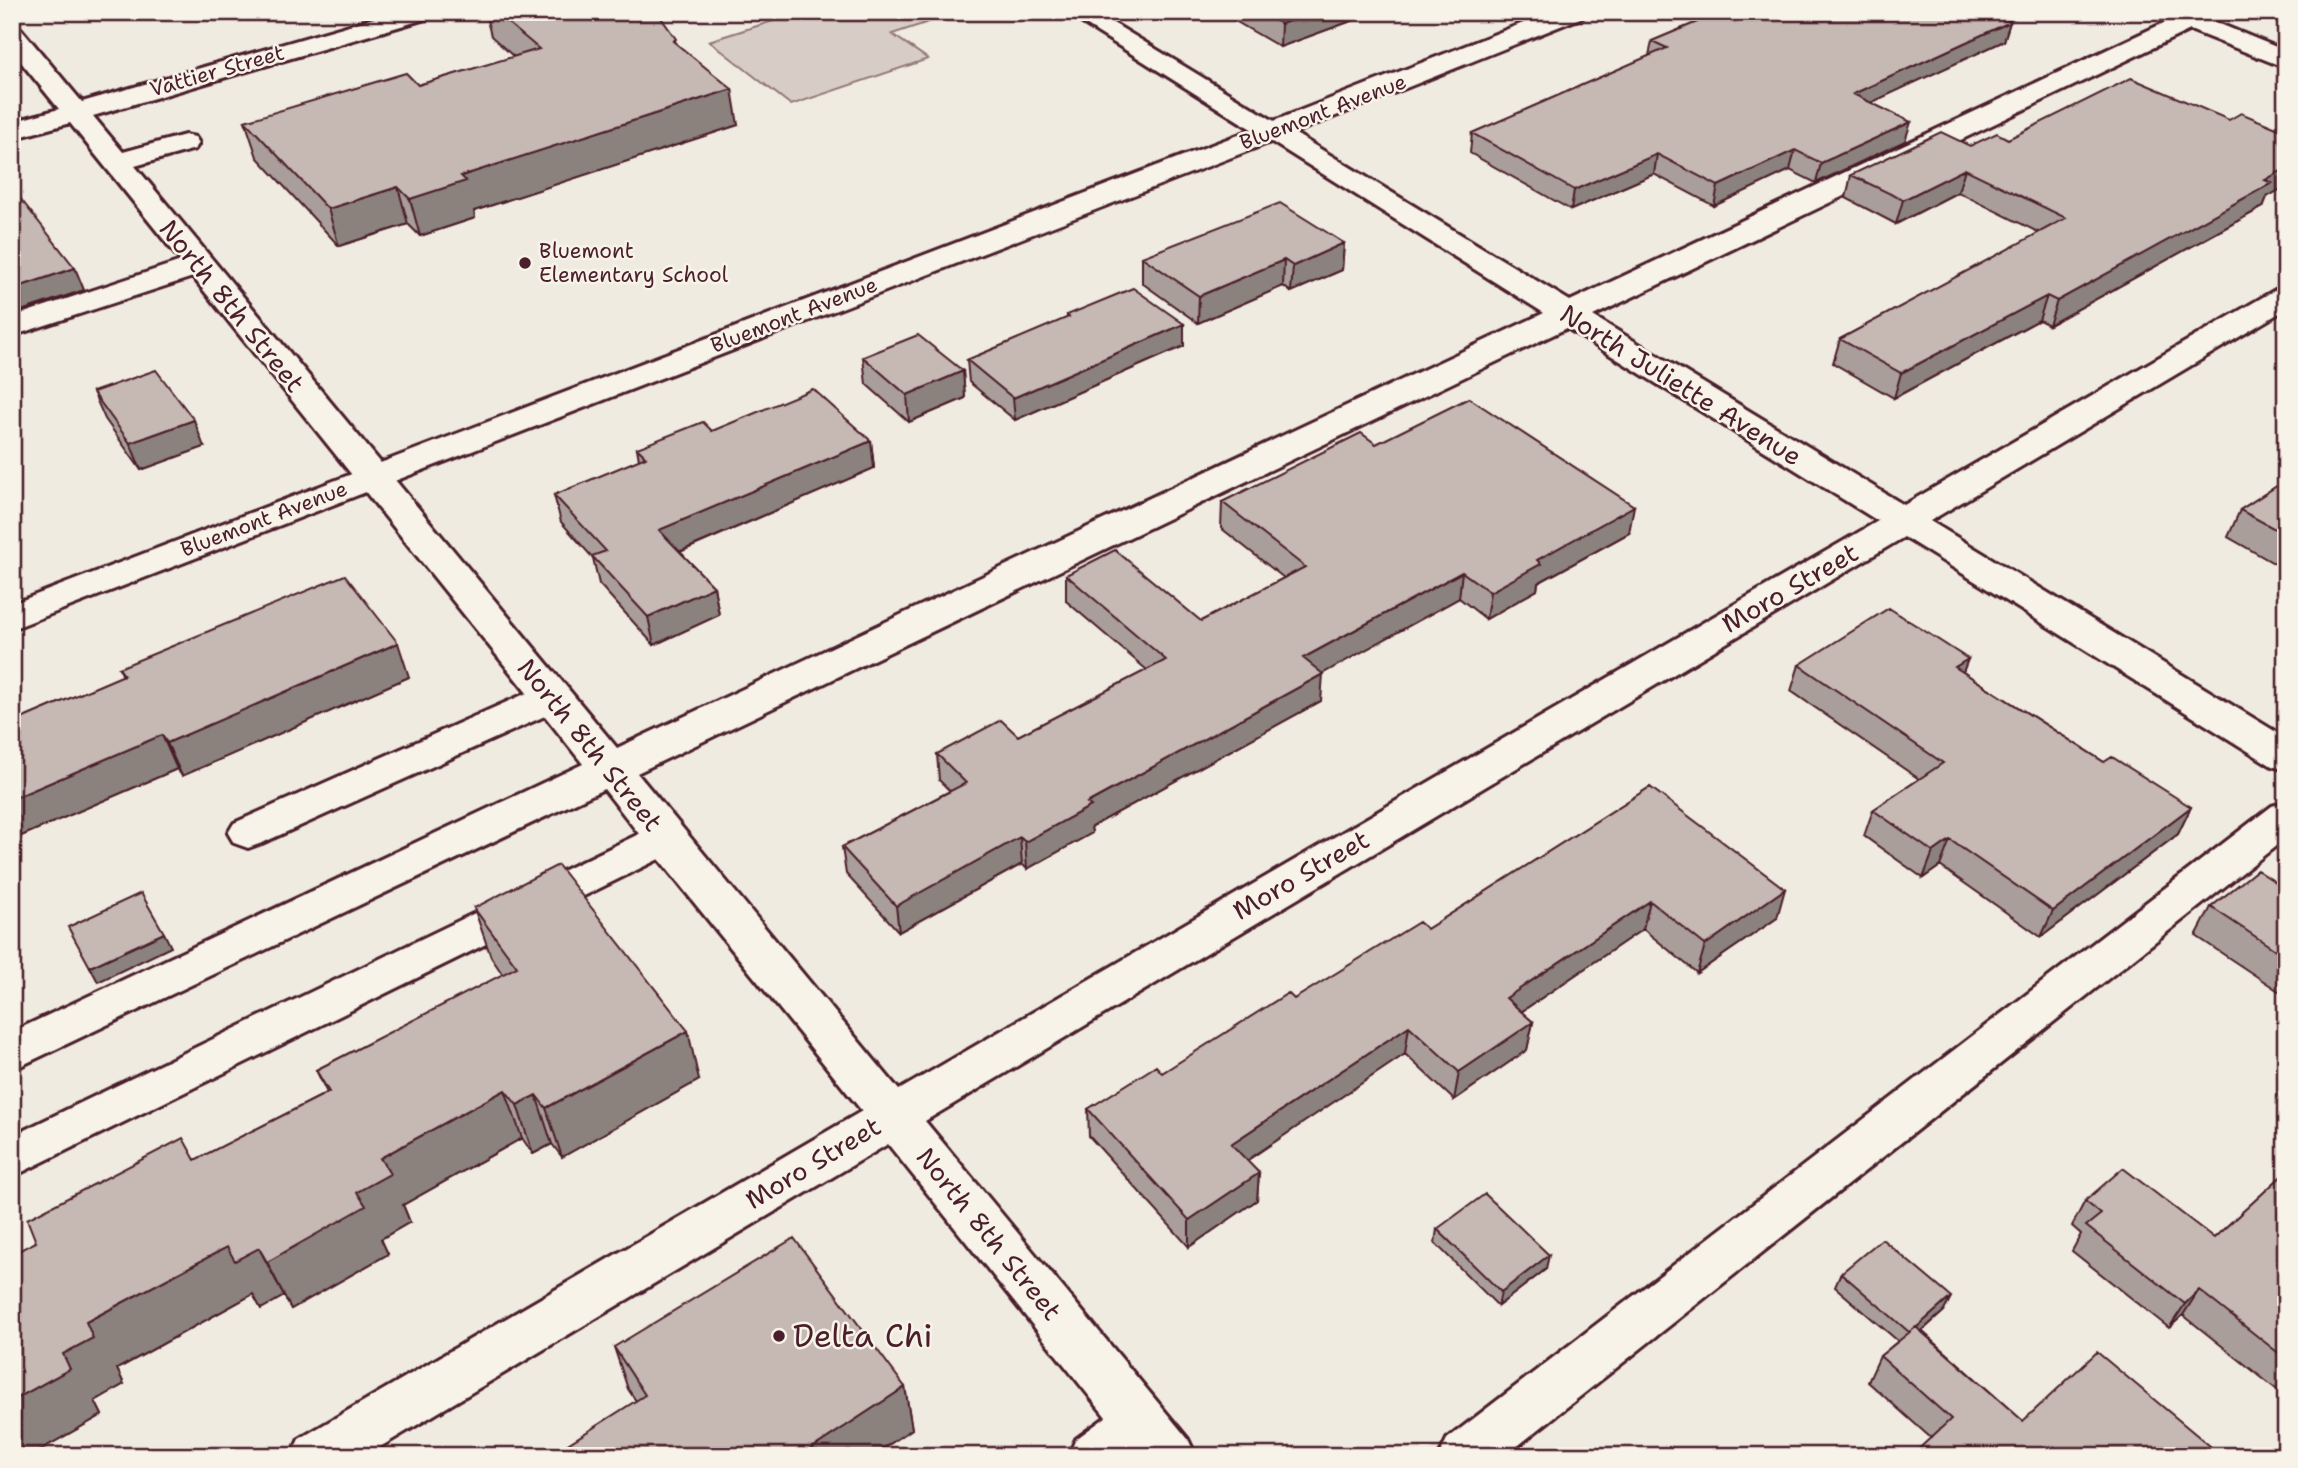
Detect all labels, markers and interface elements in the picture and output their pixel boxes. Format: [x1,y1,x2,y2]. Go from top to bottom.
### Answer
street label: Vattier Street [147,38,287,104]
street label: Bluemont Avenue [1236,67,1410,157]
street label: North 8th Street [152,212,313,399]
place label: Bluemont Elementary School [539,237,729,289]
marker: Bluemont Elementary School [517,255,533,271]
street label: Bluemont Avenue [707,270,881,360]
street label: North Juliette Avenue [1554,296,1809,473]
street label: Bluemont Avenue [177,474,351,564]
street label: Moro Street [1715,534,1864,641]
street label: North 8th Street [510,651,671,838]
street label: Moro Street [1226,821,1375,928]
street label: Moro Street [738,1108,887,1217]
street label: North 8th Street [909,1140,1070,1327]
place label: Delta Chi [793,1314,933,1357]
marker: Delta Chi [771,1328,787,1344]

